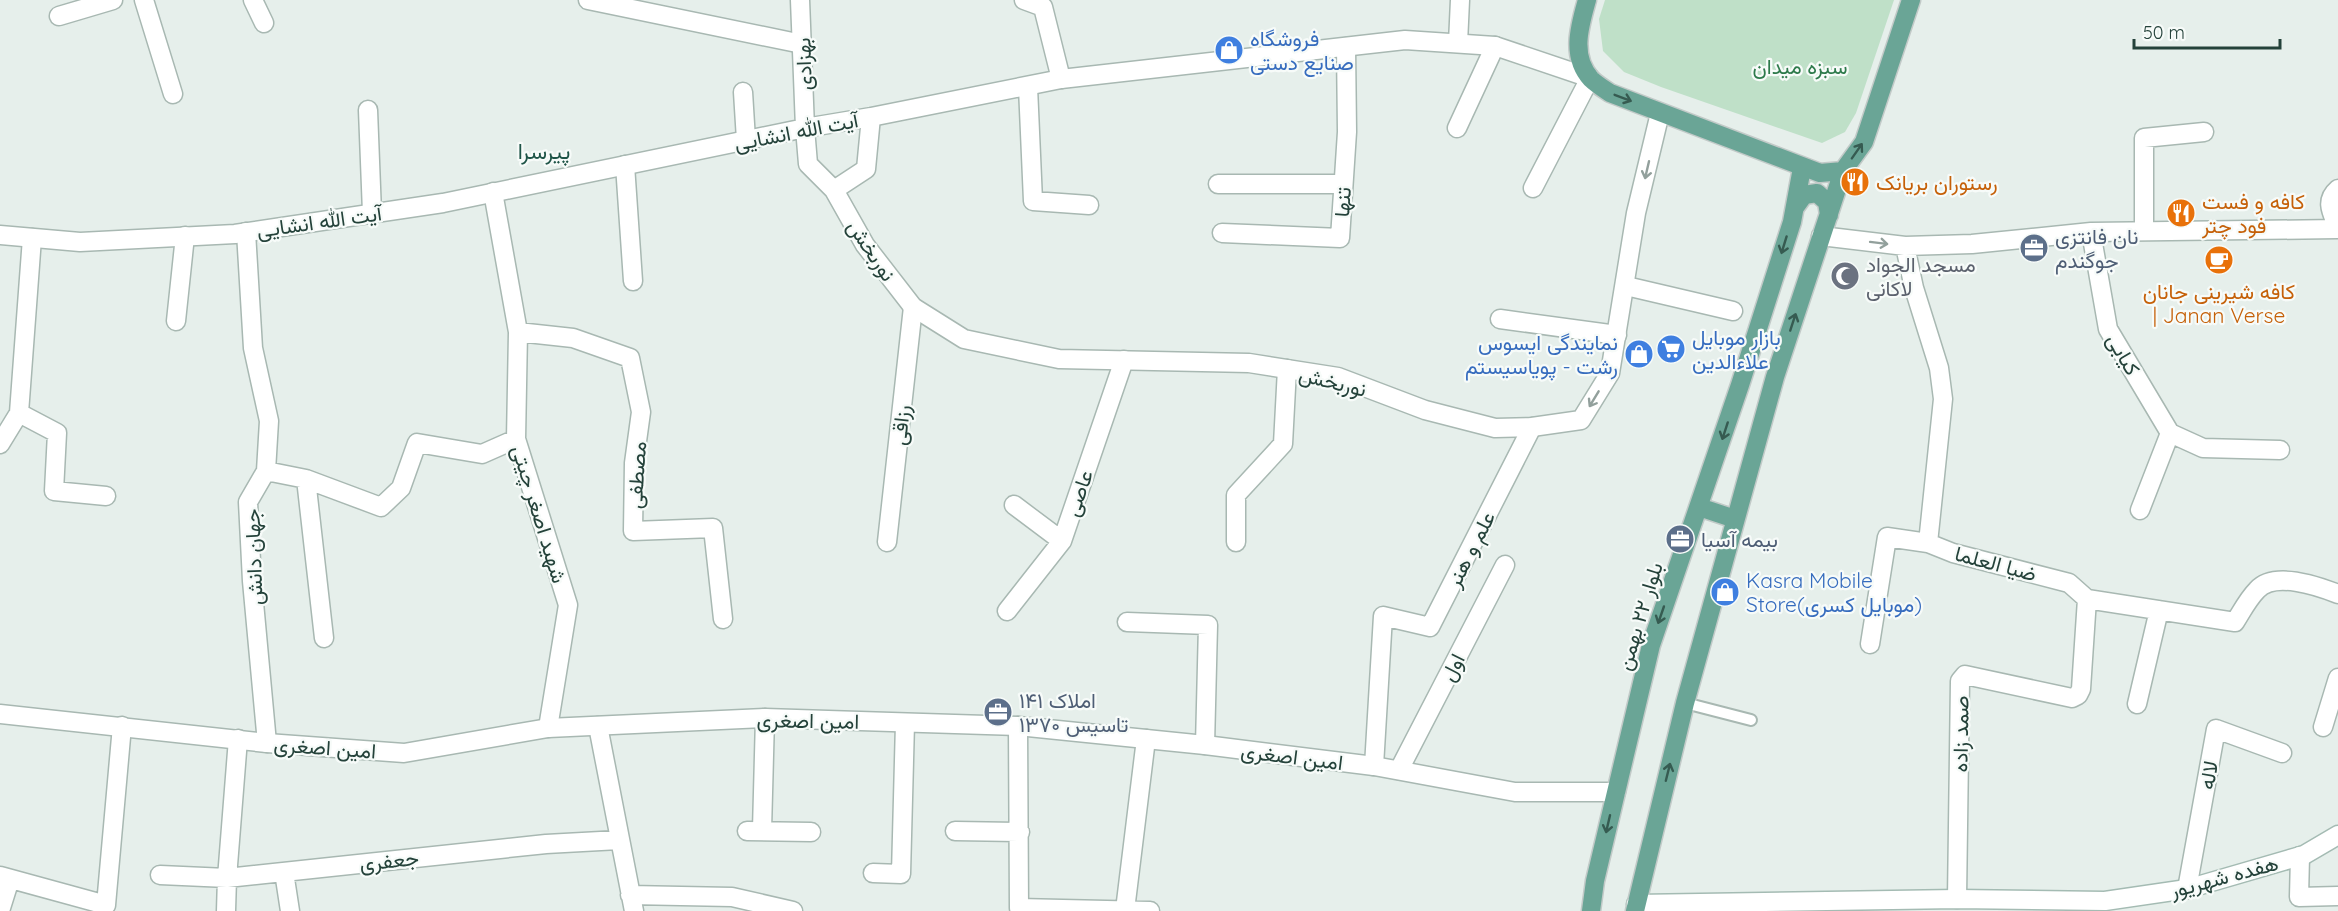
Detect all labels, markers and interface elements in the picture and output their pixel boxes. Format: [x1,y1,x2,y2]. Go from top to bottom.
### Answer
scale bar [2134,12,2280,50]
text: 50 m [2143,21,2185,44]
place label: فروشگاه صنایع دستی [1250,25,1354,77]
shop icon: فروشگاه صنایع دستی [1213,34,1245,66]
street label: بهزادی [789,37,818,91]
park label: سبزه میدان [1753,53,1847,80]
one-way arrow [1614,94,1632,105]
street label: آیت الله انشایی [732,106,862,156]
district label: پیرسرا [518,137,570,166]
one-way arrow [1851,144,1863,160]
one-way arrow [1640,160,1652,179]
restaurant icon: رستوران بریانک [1839,166,1871,198]
place label: رستوران بریانک [1876,169,1998,196]
street label: تنها [1328,186,1357,218]
place label: کافه و فست فود چتر [2201,188,2305,240]
restaurant icon: کافه و فست فود چتر [2165,197,2197,229]
street label: آیت الله انشایی [255,199,385,243]
street label: نوربخش [841,214,902,286]
place label: نان فانتزی جوگندم [2055,223,2138,275]
office icon: نان فانتزی جوگندم [2018,232,2050,264]
one-way arrow [1778,235,1789,254]
one-way arrow [1869,237,1889,248]
cafe icon: کافه شیرینی جانان | Janan Verse [2203,244,2235,276]
place label: مسجد الجواد لاکانی [1866,251,1976,301]
mosque icon: مسجد الجواد لاکانی [1829,260,1861,292]
place label: کافه شیرینی جانان | Janan Verse [2143,278,2295,328]
one-way arrow [1788,313,1799,332]
place label: بازار موبایل علاءالدین [1692,324,1781,374]
street label: کیابی [2102,328,2146,380]
place label: نمایندگی ایسوس رشت - پویاسیستم [1465,329,1618,381]
supermarket icon: بازار موبایل علاءالدین [1655,333,1687,365]
shop icon: نمایندگی ایسوس رشت - پویاسیستم [1623,338,1655,370]
street label: نوربخش [1296,360,1369,403]
one-way arrow [1588,390,1600,407]
street label: رزاقی [885,403,916,447]
one-way arrow [1719,421,1730,440]
street label: مصطفی [621,440,651,510]
street label: شهید اصغر چیتی [505,442,573,587]
street label: عاصی [1058,466,1098,520]
street label: علم و هنر [1439,507,1502,593]
street label: جهان دانش [238,508,269,606]
office icon: بیمه آسیا [1664,523,1696,555]
place label: بیمه آسیا [1701,526,1778,552]
street label: ضیا العلما [1952,540,2040,586]
street label: بلوار ۲۲ بهمن [1610,559,1669,673]
place label: Kasra Mobile Store(موبایل کسری) [1746,567,1922,618]
shop icon: Kasra Mobile Store(موبایل کسری) [1709,576,1741,608]
one-way arrow [1655,605,1666,624]
street label: اول [1434,649,1471,686]
place label: املاک ۱۴۱ تاسیس ۱۳۷۰ [1019,687,1129,737]
street label: صمد زاده [1946,695,1975,773]
office icon: املاک ۱۴۱ تاسیس ۱۳۷۰ [982,696,1014,728]
street label: امین اصغری [756,706,860,735]
street label: امین اصغری [273,730,377,765]
street label: امین اصغری [1239,737,1345,776]
street label: لاله [2193,759,2223,791]
one-way arrow [1662,763,1674,782]
one-way arrow [1602,814,1614,833]
street label: جعفری [358,844,420,877]
street label: هفده شهریور [2166,849,2281,904]

